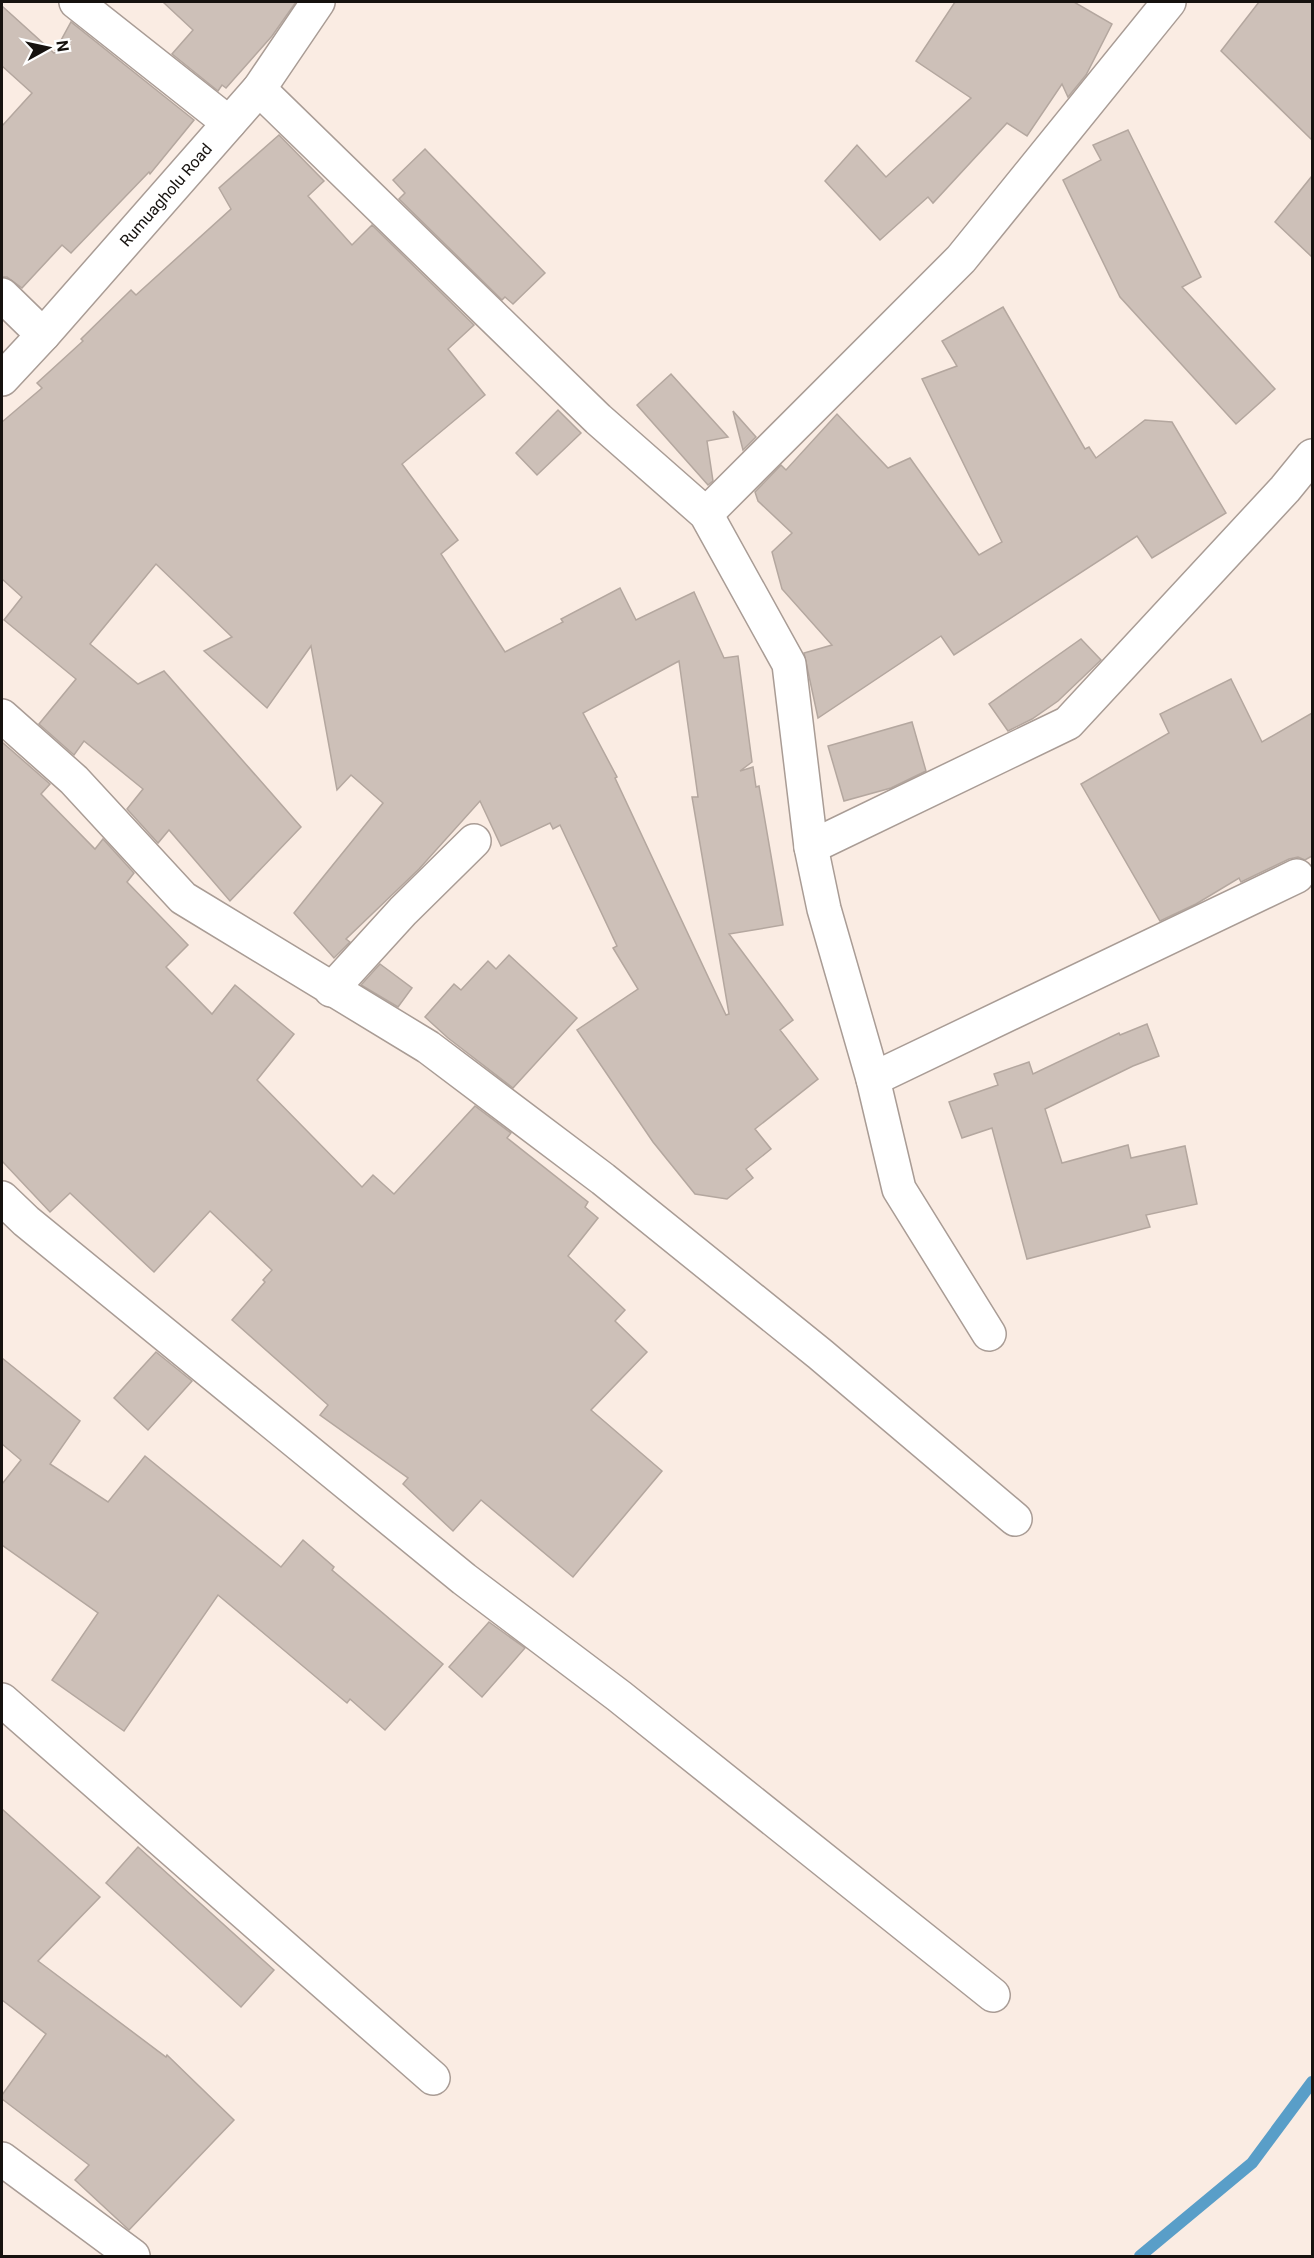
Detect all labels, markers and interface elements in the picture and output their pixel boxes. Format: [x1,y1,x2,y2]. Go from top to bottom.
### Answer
north arrow [18,18,78,78]
text: N [52,39,73,53]
street label: Rumuagholu Road [116,140,216,250]

